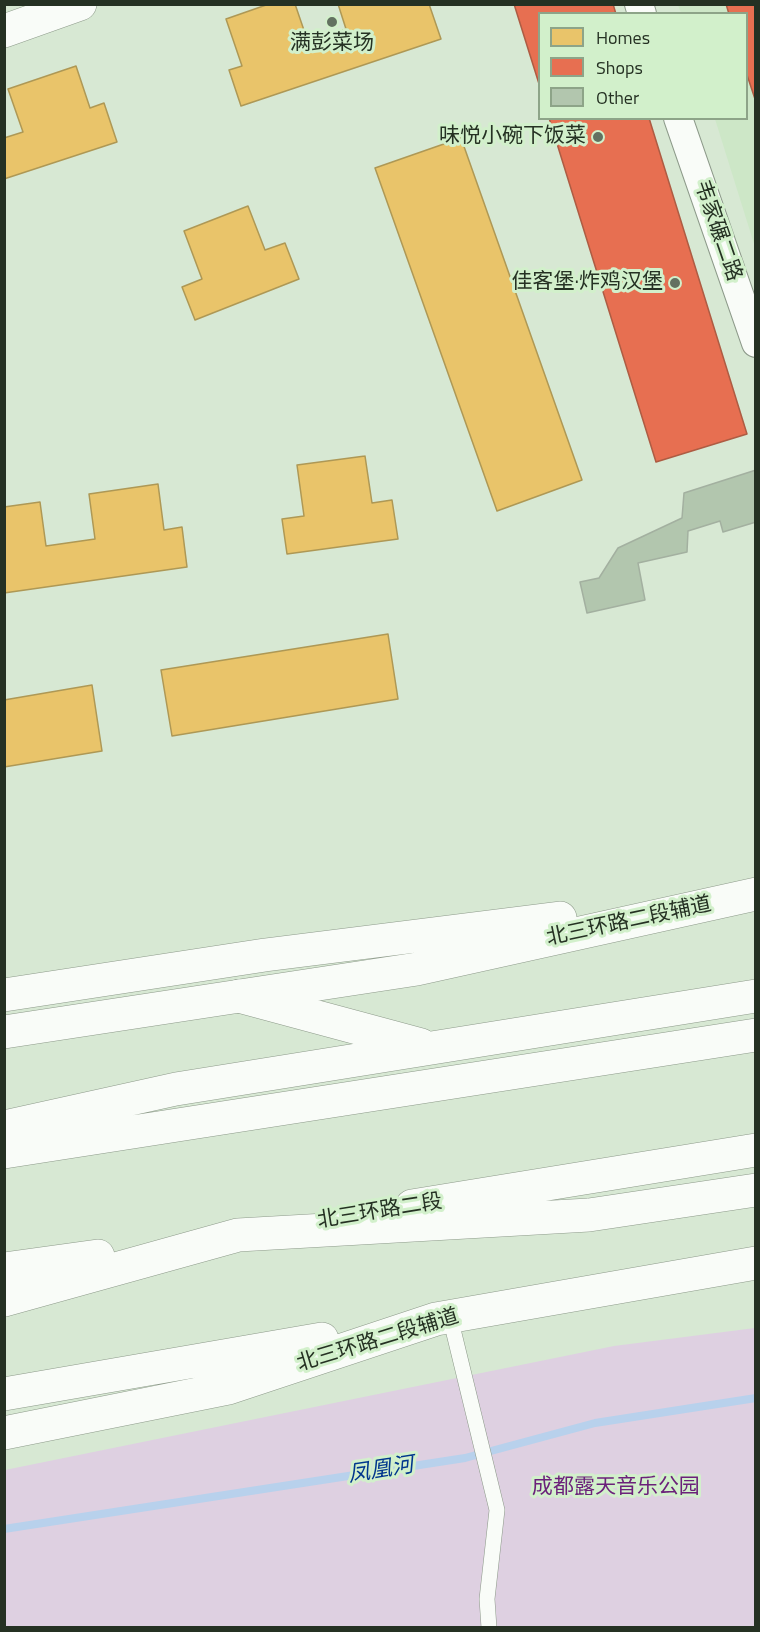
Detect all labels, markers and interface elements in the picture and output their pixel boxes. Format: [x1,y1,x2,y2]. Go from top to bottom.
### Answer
legend [538,12,748,120]
marker: 满彭菜场 [325,15,339,29]
text: Homes [596,24,650,51]
place label: 满彭菜场 [290,31,374,57]
text: Shops [596,54,643,81]
text: Other [596,84,639,111]
place label: 味悦小碗下饭菜 [439,124,586,150]
marker: 味悦小碗下饭菜 [591,130,605,144]
street label: 韦家碾二路 [688,177,746,285]
place label: 佳客堡·炸鸡汉堡 [511,270,663,296]
marker: 佳客堡·炸鸡汉堡 [668,276,682,290]
street label: 北三环路二段辅道 [544,892,714,952]
street label: 北三环路二段 [316,1190,444,1234]
street label: 北三环路二段辅道 [294,1304,462,1378]
water label: 凤凰河 [346,1453,416,1489]
park label: 成都露天音乐公园 [532,1475,700,1501]

